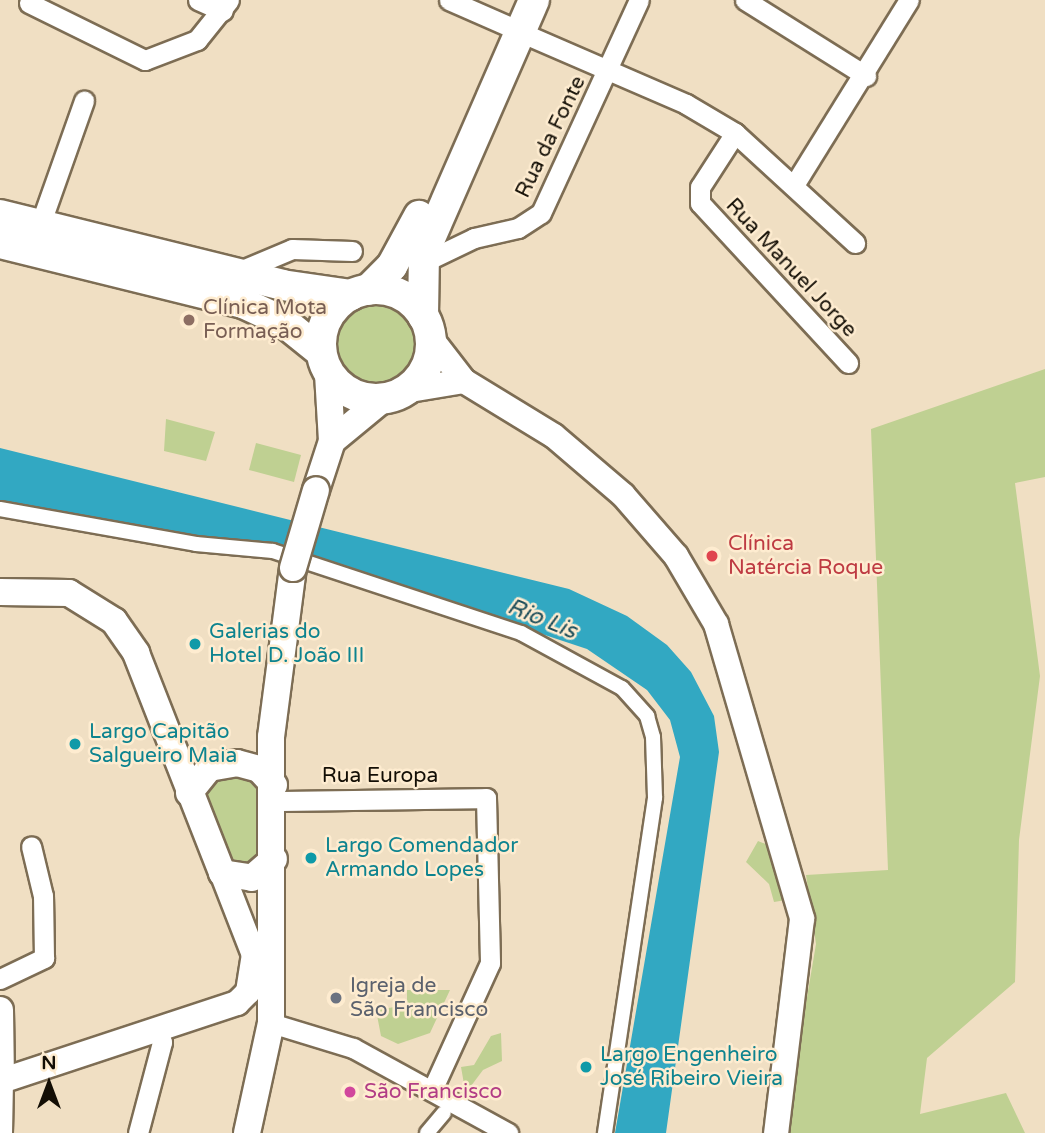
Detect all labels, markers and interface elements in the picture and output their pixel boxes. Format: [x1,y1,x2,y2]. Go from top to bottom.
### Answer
street label: Rua da Fonte [511,72,591,202]
street label: Rua Manuel Jorge [720,193,862,343]
place label: Clínica Mota Formação [203,295,327,345]
marker: Clínica Mota Formação [181,312,197,328]
place label: Clínica Natércia Roque [728,531,883,581]
marker: Clínica Natércia Roque [702,546,722,566]
water label: Rio Lis [503,593,581,645]
place label: Galerias do Hotel D. João III [209,619,364,669]
marker: Galerias do Hotel D. João III [187,636,203,652]
place label: Largo Capitão Salgueiro Maia [89,719,237,769]
marker: Largo Capitão Salgueiro Maia [67,736,83,752]
street label: Rua Europa [322,763,438,789]
place label: Largo Comendador Armando Lopes [325,833,518,883]
marker: Largo Comendador Armando Lopes [303,850,319,866]
place label: Igreja de São Francisco [350,973,488,1023]
marker: Igreja de São Francisco [328,990,344,1006]
place label: Largo Engenheiro José Ribeiro Vieira [600,1042,783,1092]
north arrow [14,1049,84,1119]
text: N [41,1052,57,1074]
marker: Largo Engenheiro José Ribeiro Vieira [578,1059,594,1075]
place label: São Francisco [364,1079,502,1105]
marker: São Francisco [342,1084,358,1100]

